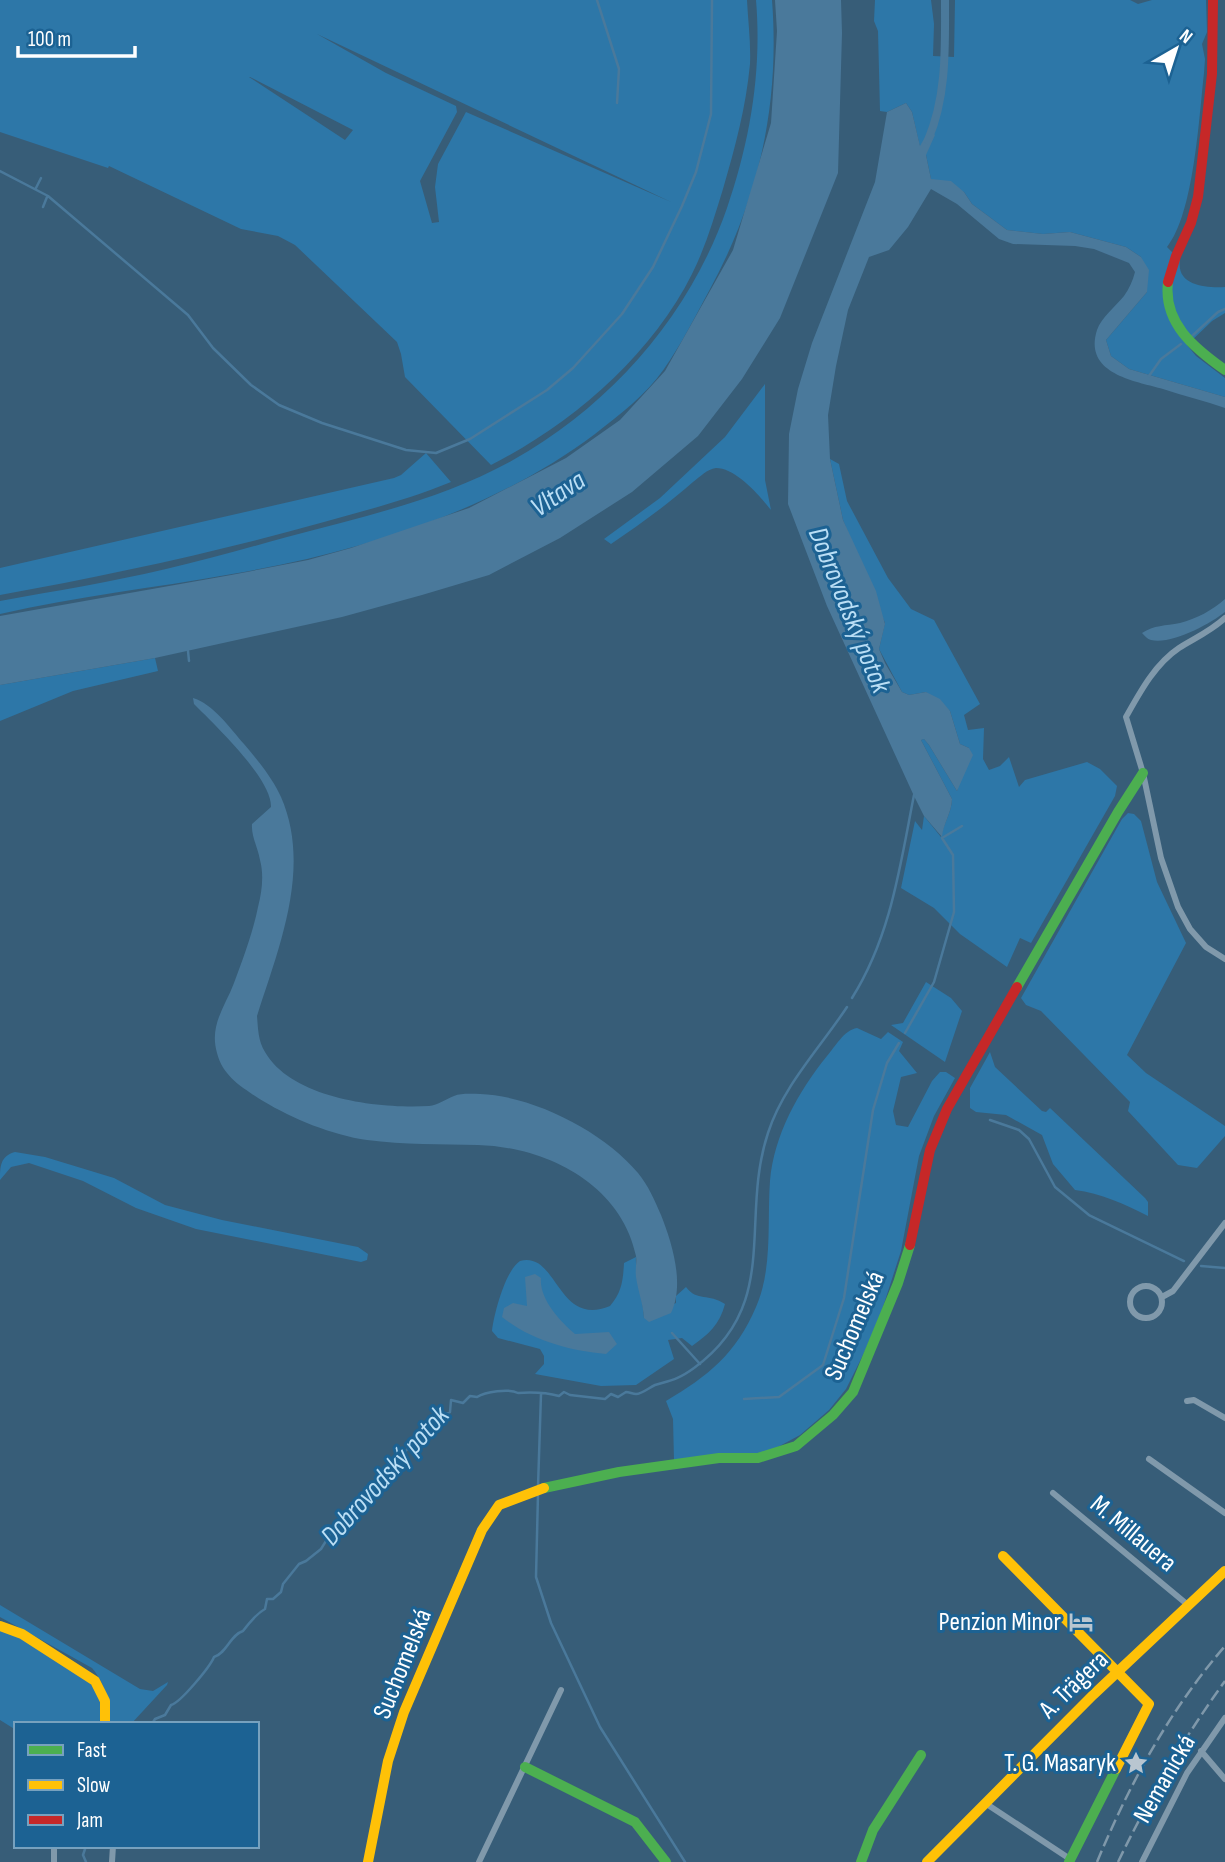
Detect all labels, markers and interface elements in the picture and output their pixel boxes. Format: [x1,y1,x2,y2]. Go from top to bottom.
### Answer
scale bar [18,14,135,58]
north arrow [1141,14,1211,84]
text: N [1175,25,1197,49]
text: 100 m [28,27,71,52]
water label: Vltava [524,464,592,524]
water label: Dobrovodský potok [801,522,898,699]
street label: Suchomelská [818,1267,892,1385]
water label: Dobrovodský potok [314,1398,457,1552]
street label: M. Millauera [1084,1489,1182,1579]
street label: Suchomelská [367,1605,439,1723]
place label: Penzion Minor [939,1607,1062,1638]
hotel icon: Penzion Minor [1067,1608,1095,1636]
street label: A. Trägera [1032,1645,1115,1726]
legend [14,1722,259,1848]
street label: Nemanická [1127,1729,1203,1829]
text: Fast [77,1738,107,1763]
place label: T. G. Masaryk [1004,1748,1116,1779]
place icon: T. G. Masaryk [1122,1749,1150,1777]
text: Slow [77,1773,111,1798]
text: Jam [76,1808,103,1833]

